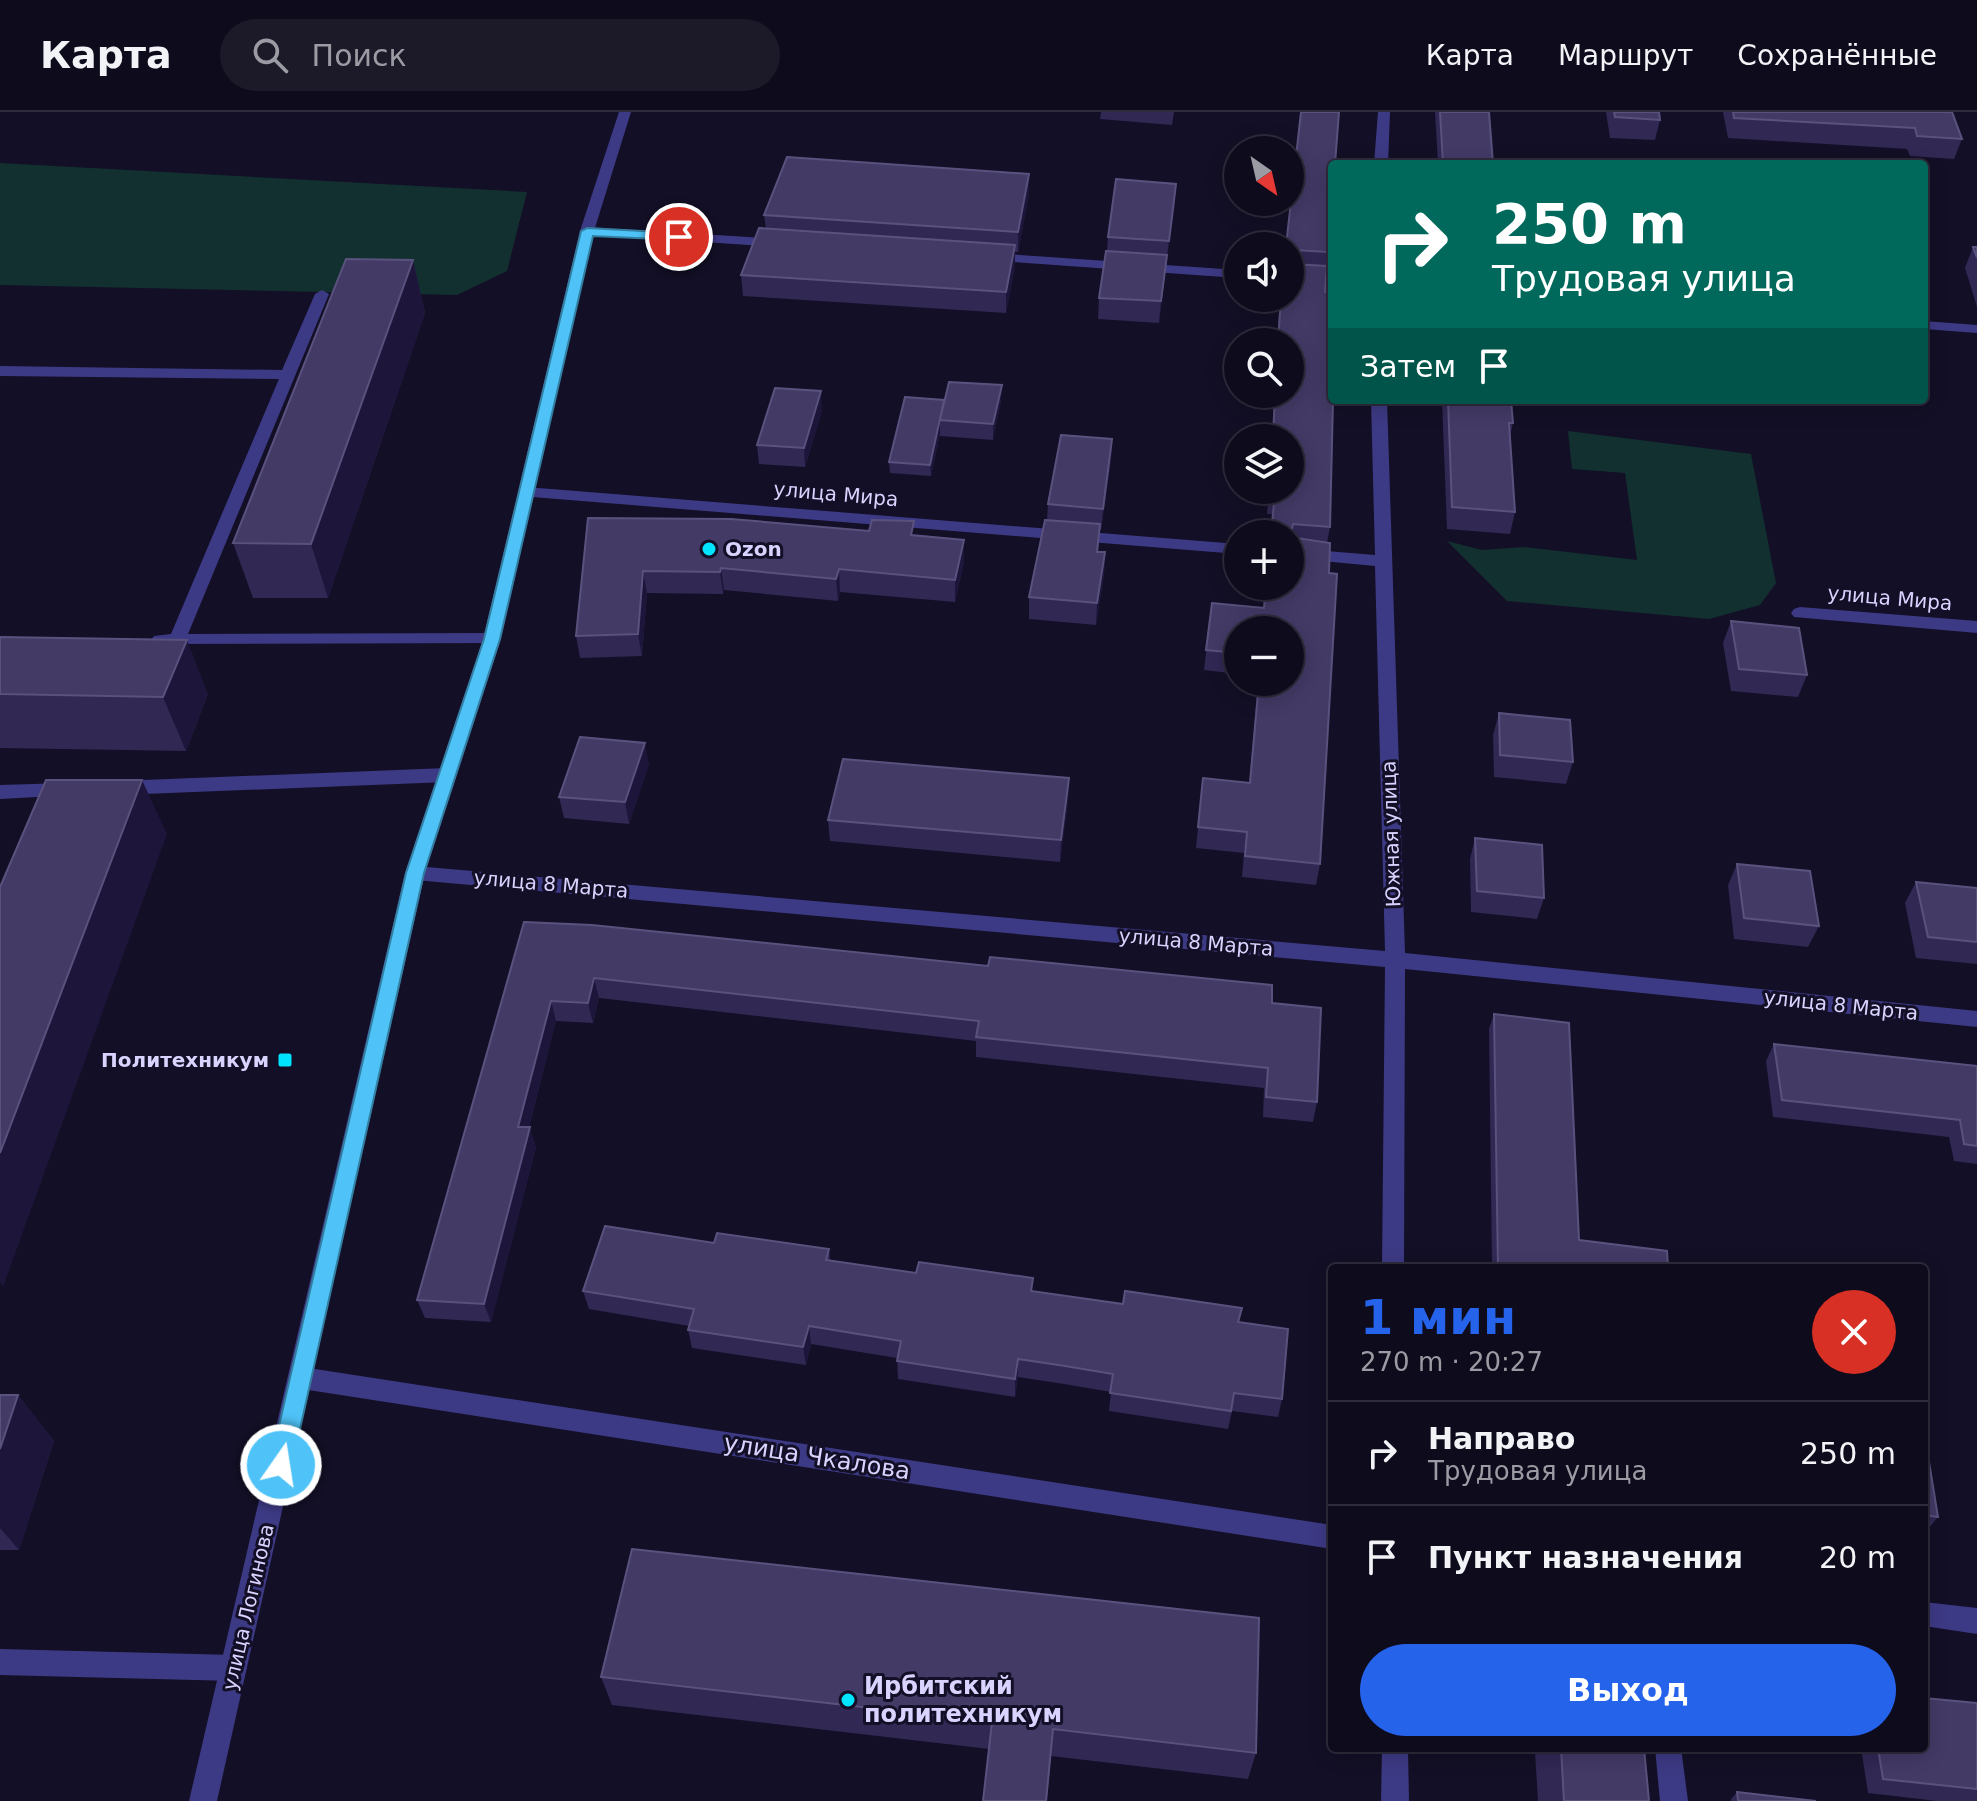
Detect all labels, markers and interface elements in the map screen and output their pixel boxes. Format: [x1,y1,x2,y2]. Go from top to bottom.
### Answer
search box [220,19,780,91]
text: Карта [40,33,172,77]
icon: search [248,33,292,77]
text: Поиск [312,38,407,73]
text: Карта [1426,39,1514,72]
text: Маршрут [1558,39,1693,72]
text: Сохранённые [1737,39,1937,72]
north arrow [1224,136,1304,216]
map controls [1224,136,1304,696]
text: 250 m [1492,191,1687,256]
icon: right [1360,192,1464,296]
pin [645,203,713,271]
icon: arrive [657,215,701,259]
button: sound [1224,232,1304,312]
text: Трудовая улица [1492,258,1796,299]
button: search [1224,328,1304,408]
icon: arrive [1472,344,1516,388]
text: Затем [1360,349,1456,384]
button: layers [1224,424,1304,504]
street label: улица Мира [773,477,899,511]
button: + [1224,520,1304,600]
place label: Ozon [725,537,782,561]
marker: Ozon [700,540,718,558]
street label: улица Мира [1827,581,1953,615]
button: − [1224,616,1304,696]
street label: Южная улица [1376,760,1406,908]
street label: улица 8 Марта [473,865,629,903]
street label: улица 8 Марта [1118,923,1274,961]
street label: улица 8 Марта [1763,985,1919,1025]
place label: Политехникум [101,1048,269,1072]
marker: Политехникум [276,1051,294,1069]
text: 1 мин [1360,1289,1516,1345]
button: close [1812,1290,1896,1374]
text: 270 m · 20:27 [1360,1347,1543,1377]
text: Направо [1428,1421,1575,1456]
position arrow [239,1423,323,1507]
street label: улица Чкалова [722,1428,912,1486]
icon: right [1360,1431,1404,1475]
text: 250 m [1800,1436,1896,1471]
text: Трудовая улица [1428,1456,1647,1486]
street label: улица Логинова [217,1521,279,1693]
icon: arrive [1360,1535,1404,1579]
text: Пункт назначения [1428,1540,1743,1575]
text: 20 m [1819,1540,1896,1575]
button: Выход [1360,1644,1896,1736]
place label: Ирбитский политехникум [864,1672,1062,1728]
marker: Ирбитский политехникум [839,1691,857,1709]

